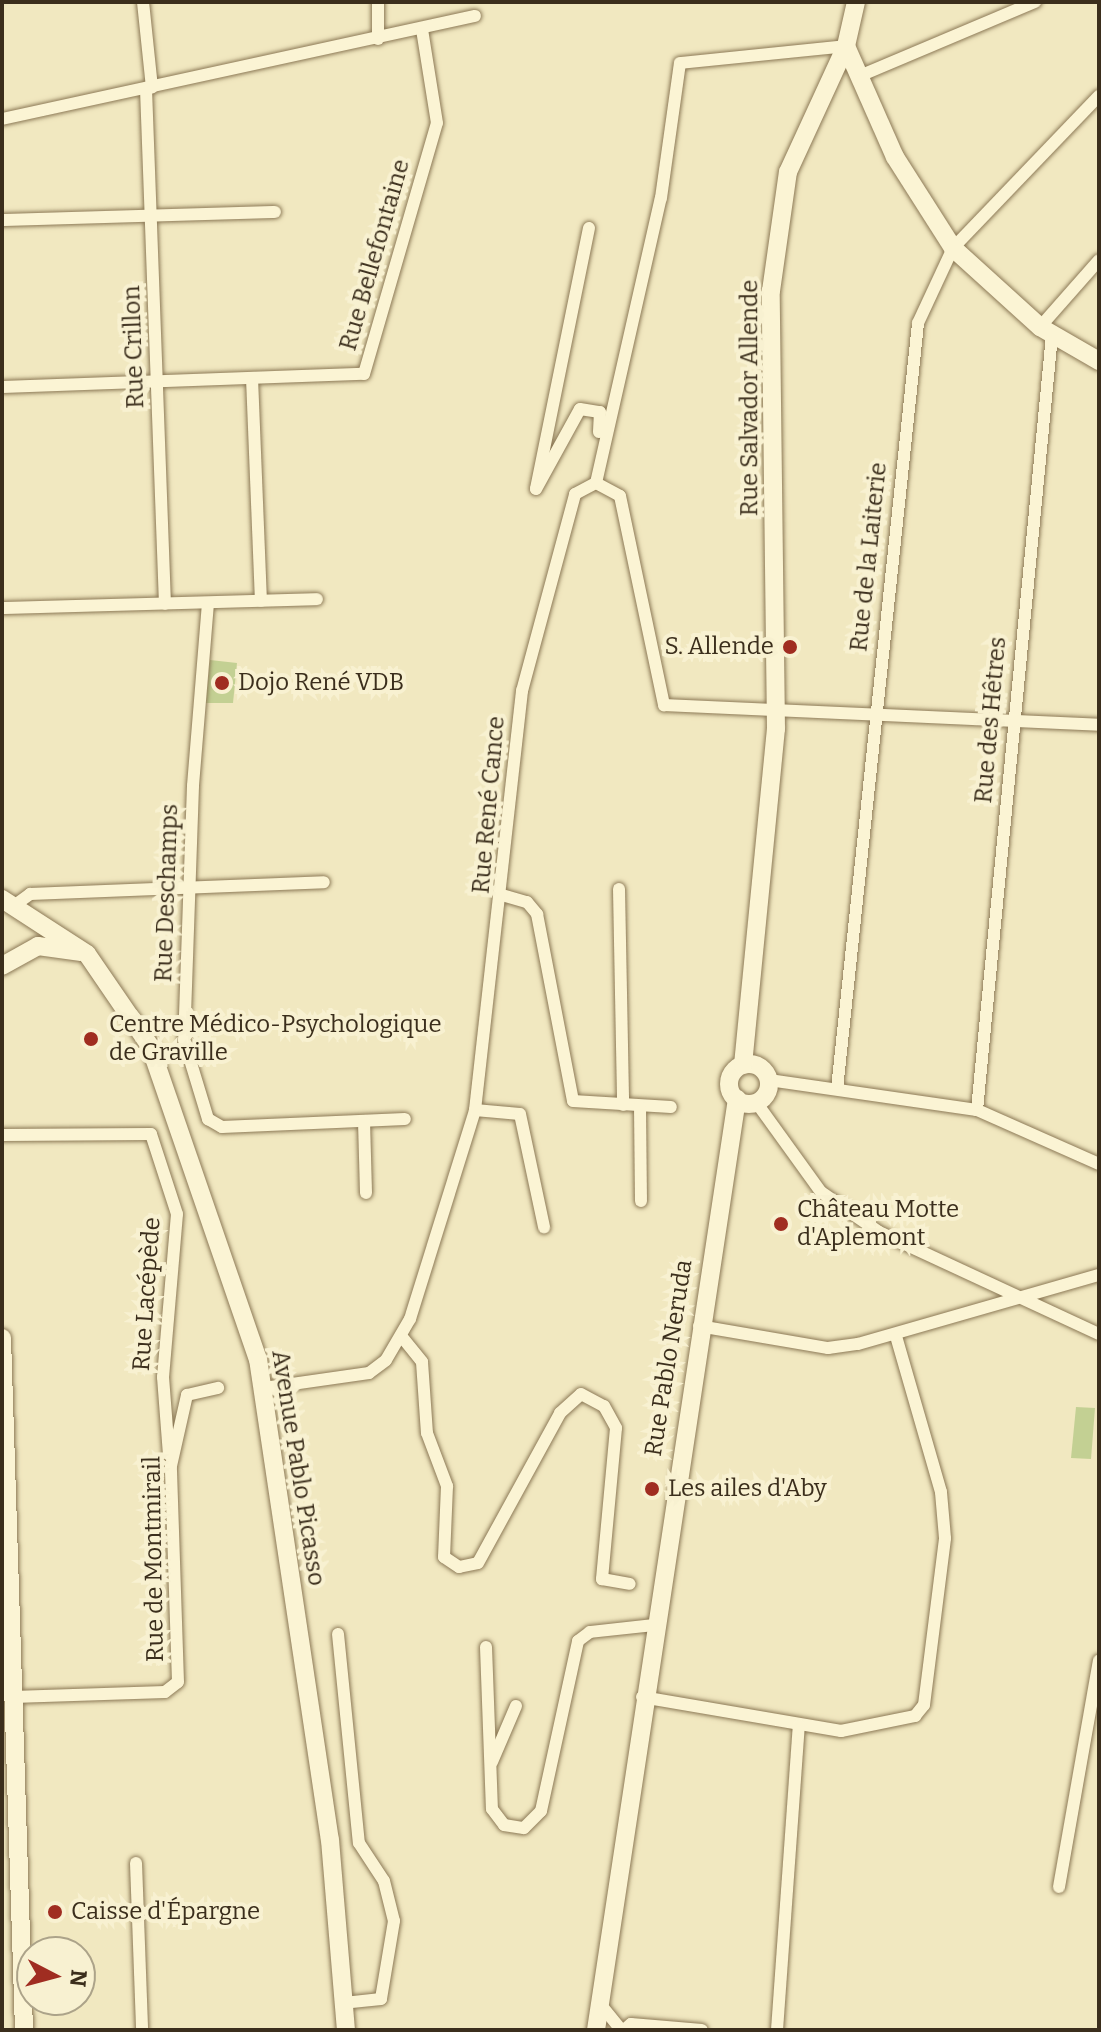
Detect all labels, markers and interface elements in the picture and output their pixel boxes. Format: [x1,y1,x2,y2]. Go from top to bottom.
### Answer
street label: Rue Bellefontaine [334,156,416,354]
street label: Rue Salvador Allende [736,280,764,516]
street label: Rue Crillon [117,285,151,409]
street label: Rue de la Laiterie [845,461,893,653]
place label: S. Allende [664,633,774,661]
street label: Rue des Hêtres [969,636,1013,804]
marker: S. Allende [781,638,799,656]
place label: Dojo René VDB [238,669,404,697]
marker: Dojo René VDB [213,674,231,692]
street label: Rue René Cance [467,715,511,895]
street label: Rue Deschamps [149,803,185,983]
place label: Centre Médico-Psychologique de Graville [109,1011,442,1067]
marker: Centre Médico-Psychologique de Graville [80,1028,102,1050]
place label: Château Motte d'Aplemont [797,1196,959,1252]
marker: Château Motte d'Aplemont [772,1215,790,1233]
street label: Rue Lacépède [127,1216,167,1372]
street label: Rue Pablo Neruda [639,1258,699,1458]
street label: Avenue Pablo Picasso [265,1348,331,1588]
street label: Rue de Montmirail [138,1456,170,1662]
place label: Les ailes d'Aby [668,1475,827,1503]
marker: Les ailes d'Aby [643,1480,661,1498]
place label: Caisse d'Épargne [71,1898,260,1926]
marker: Caisse d'Épargne [46,1903,64,1921]
north arrow [16,1936,96,2016]
text: N [64,1968,93,1988]

